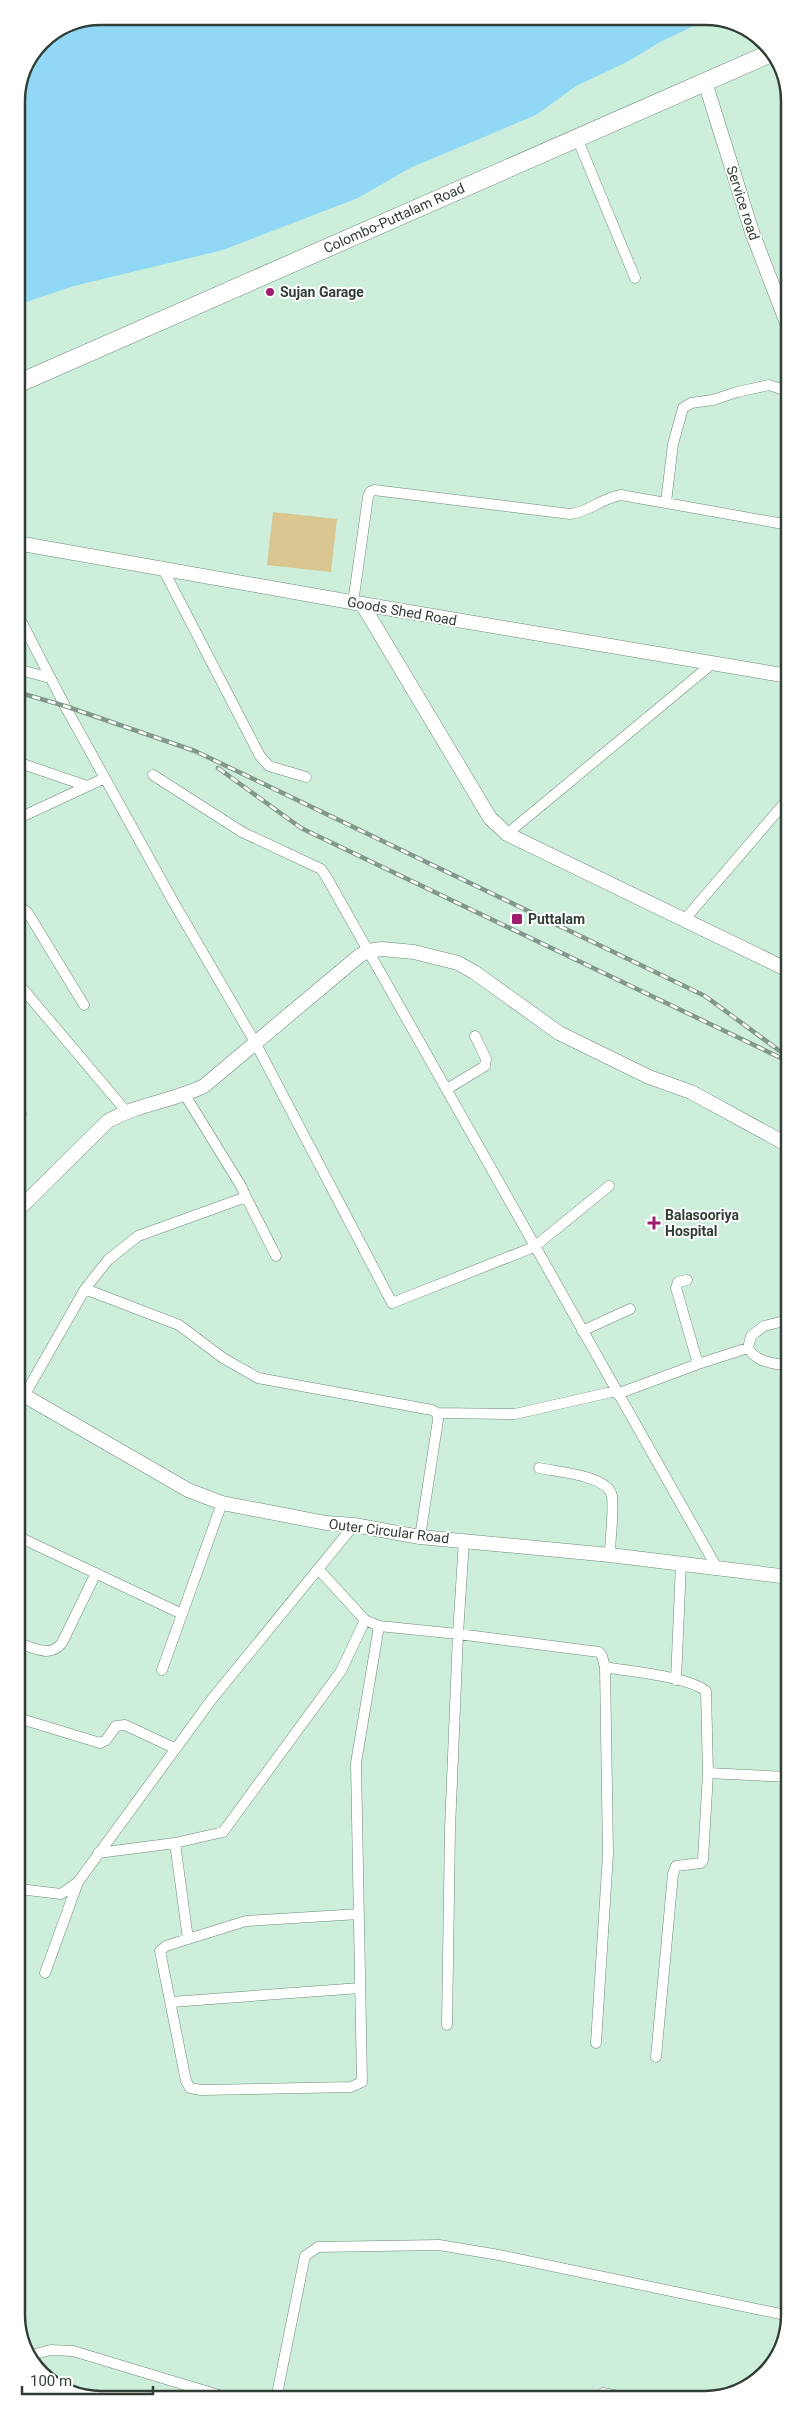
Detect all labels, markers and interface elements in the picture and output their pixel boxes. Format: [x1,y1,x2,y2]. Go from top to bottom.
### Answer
street label: Service road [723,164,763,242]
street label: Colombo-Puttalam Road [321,180,467,256]
place label: Sujan Garage [280,284,364,300]
marker: Sujan Garage [264,286,276,298]
street label: Goods Shed Road [346,593,458,629]
place label: Puttalam [528,911,585,927]
marker: Puttalam [510,912,524,926]
place label: Balasooriya Hospital [665,1207,739,1239]
marker: Balasooriya Hospital [647,1216,661,1230]
street label: Outer Circular Road [328,1516,450,1546]
scale bar [22,2364,154,2396]
text: 100 m [30,2372,72,2390]

